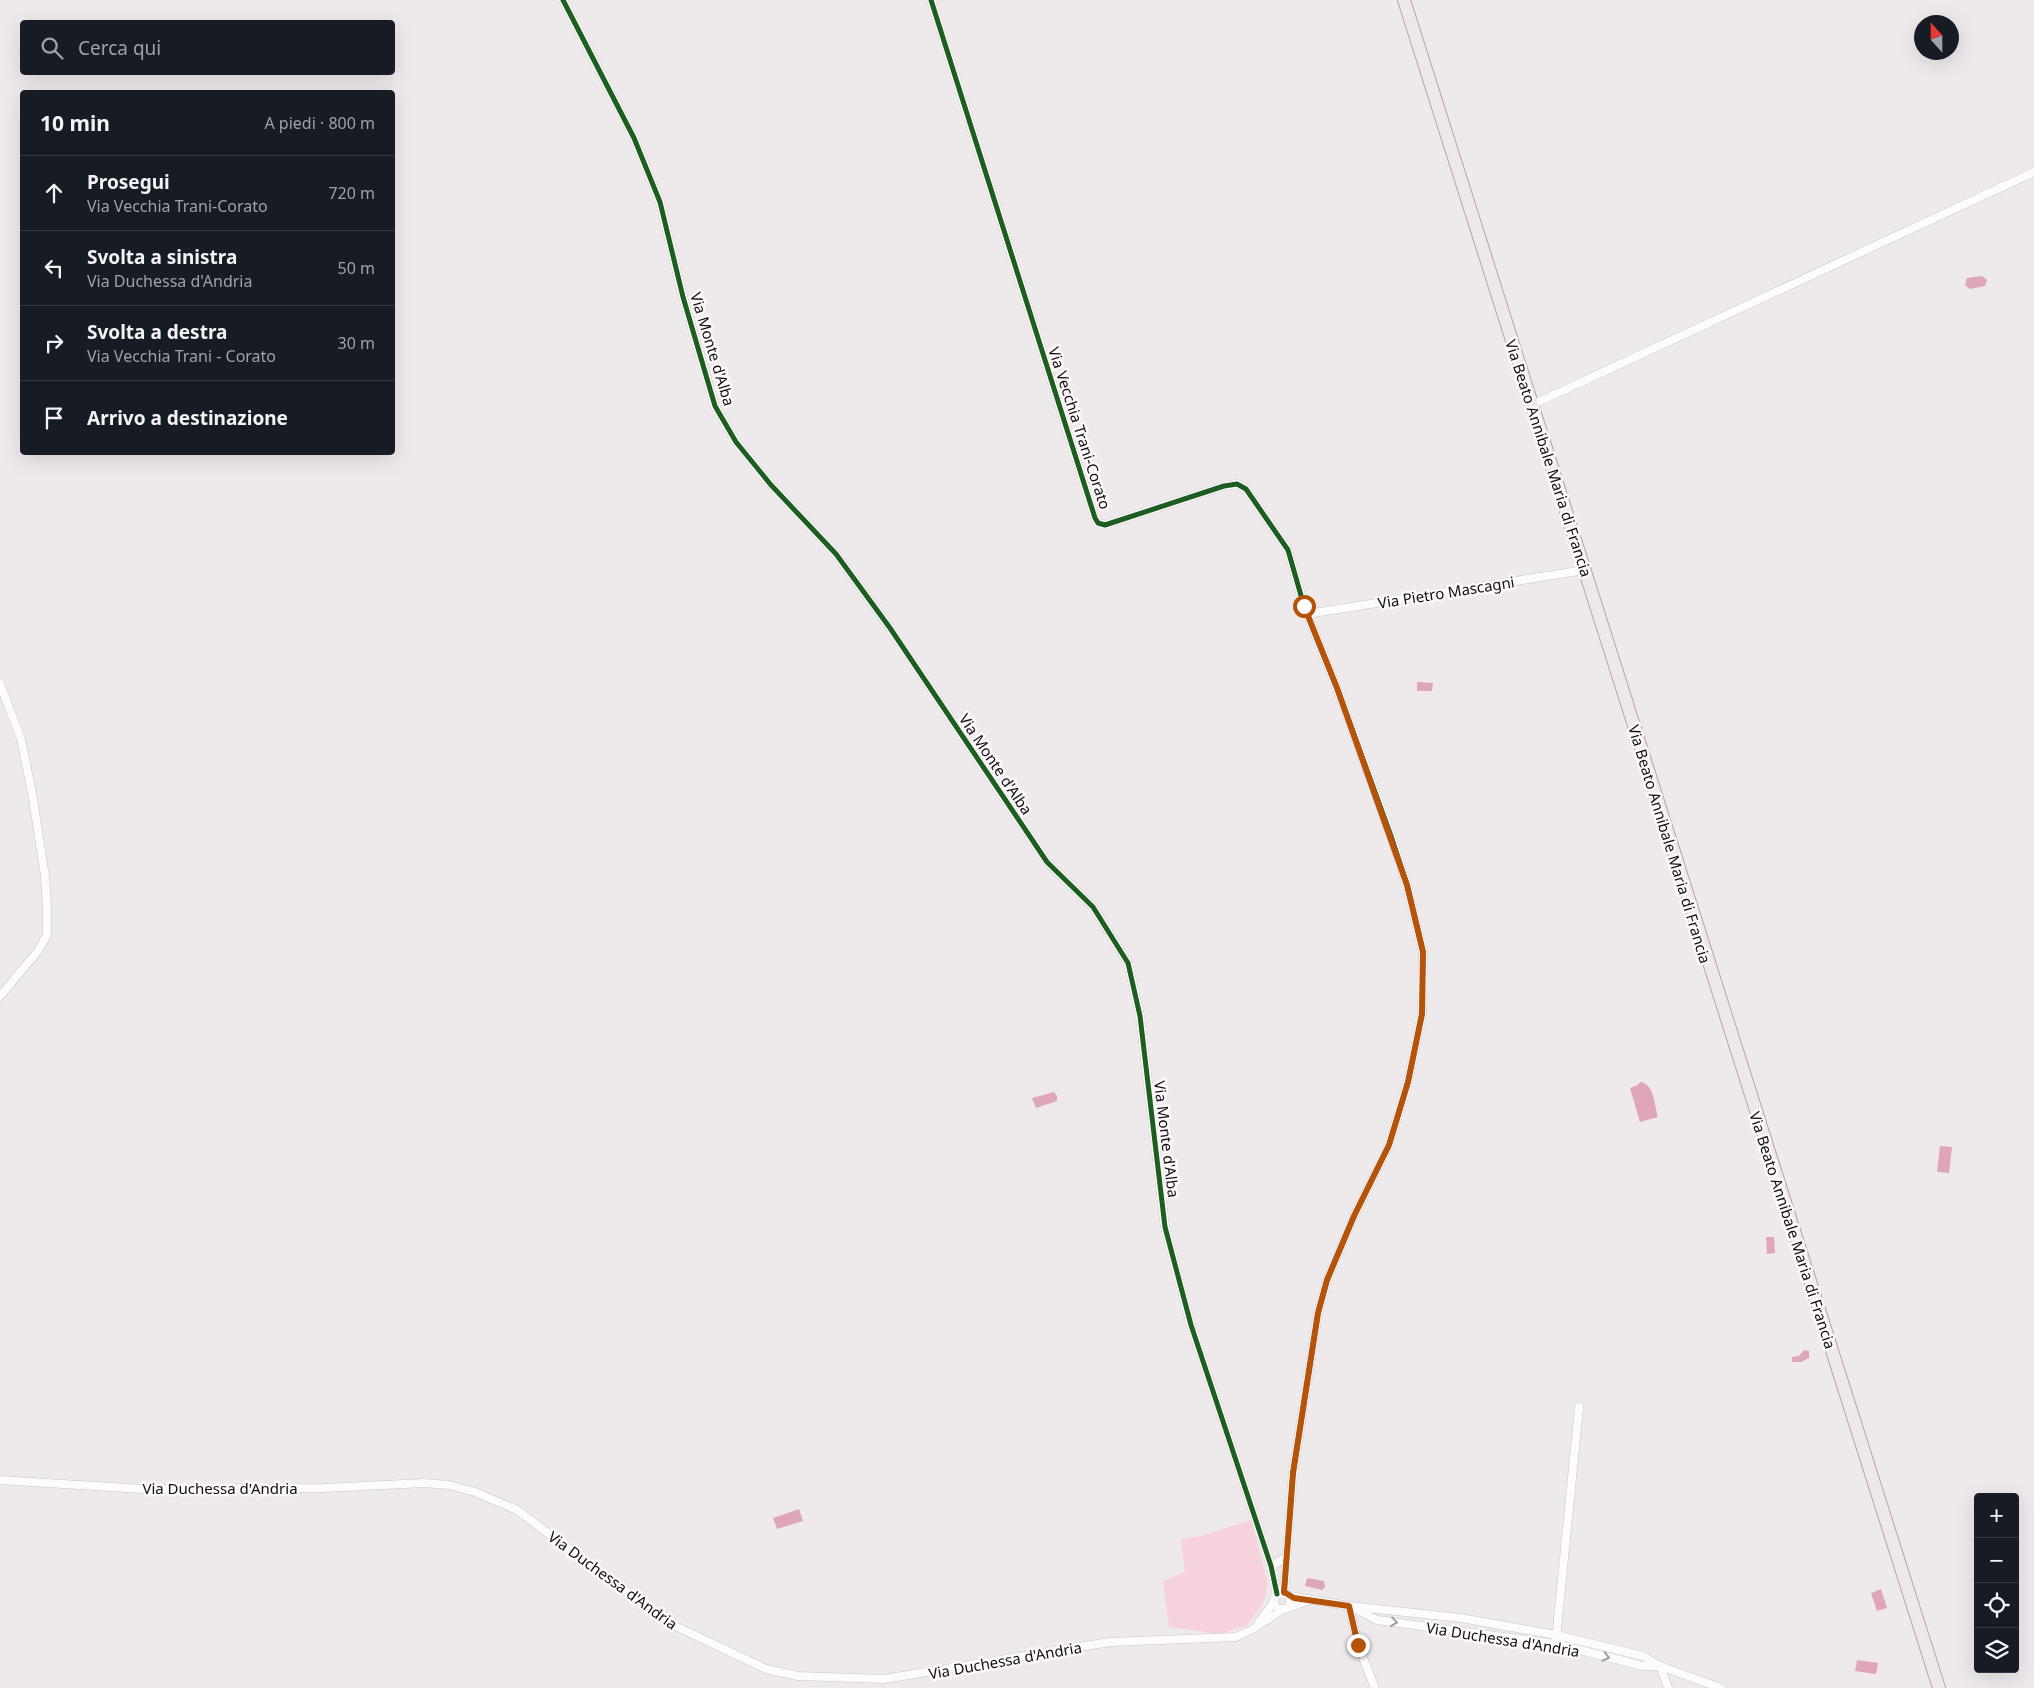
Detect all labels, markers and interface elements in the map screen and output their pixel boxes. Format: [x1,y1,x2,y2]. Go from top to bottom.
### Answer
north arrow [1914,15,1959,60]
search box [20,20,395,75]
icon: search [38,34,66,62]
text: Cerca qui [78,35,161,61]
text: 10 min [40,109,110,137]
text: A piedi · 800 m [264,112,375,134]
text: Prosegui [87,169,170,195]
icon: ahead [40,179,68,207]
text: 720 m [328,182,375,204]
text: Via Vecchia Trani-Corato [87,195,268,217]
text: Svolta a sinistra [87,244,237,270]
icon: left [40,254,68,282]
text: 50 m [338,257,375,279]
text: Via Duchessa d'Andria [87,270,252,292]
street label: Via Monte d'Alba [686,290,740,408]
text: Svolta a destra [87,319,227,345]
icon: right [40,329,68,357]
text: 30 m [338,332,375,354]
street label: Via Beato Annibale Maria di Francia [1501,337,1597,579]
street label: Via Vecchia Trani-Corato [1044,344,1116,512]
text: Via Vecchia Trani - Corato [87,345,276,367]
icon: arrive [40,404,68,432]
text: Arrivo a destinazione [87,405,288,431]
street label: Via Pietro Mascagni [1376,571,1516,613]
route start [1293,595,1316,618]
street label: Via Monte d'Alba [955,710,1037,818]
street label: Via Beato Annibale Maria di Francia [1624,722,1716,966]
street label: Via Monte d'Alba [1150,1079,1184,1199]
street label: Via Beato Annibale Maria di Francia [1745,1109,1841,1351]
street label: Via Duchessa d'Andria [142,1478,298,1498]
map controls [1974,1493,2019,1673]
button: + [1974,1493,2019,1538]
street label: Via Duchessa d'Andria [544,1526,682,1634]
button: − [1974,1538,2019,1583]
button: locate [1974,1583,2019,1628]
one-way arrow [1390,1616,1398,1627]
street label: Via Duchessa d'Andria [1425,1617,1581,1661]
button: layers [1974,1628,2019,1673]
route end [1347,1634,1370,1657]
street label: Via Duchessa d'Andria [927,1637,1083,1683]
one-way arrow [1601,1651,1609,1661]

